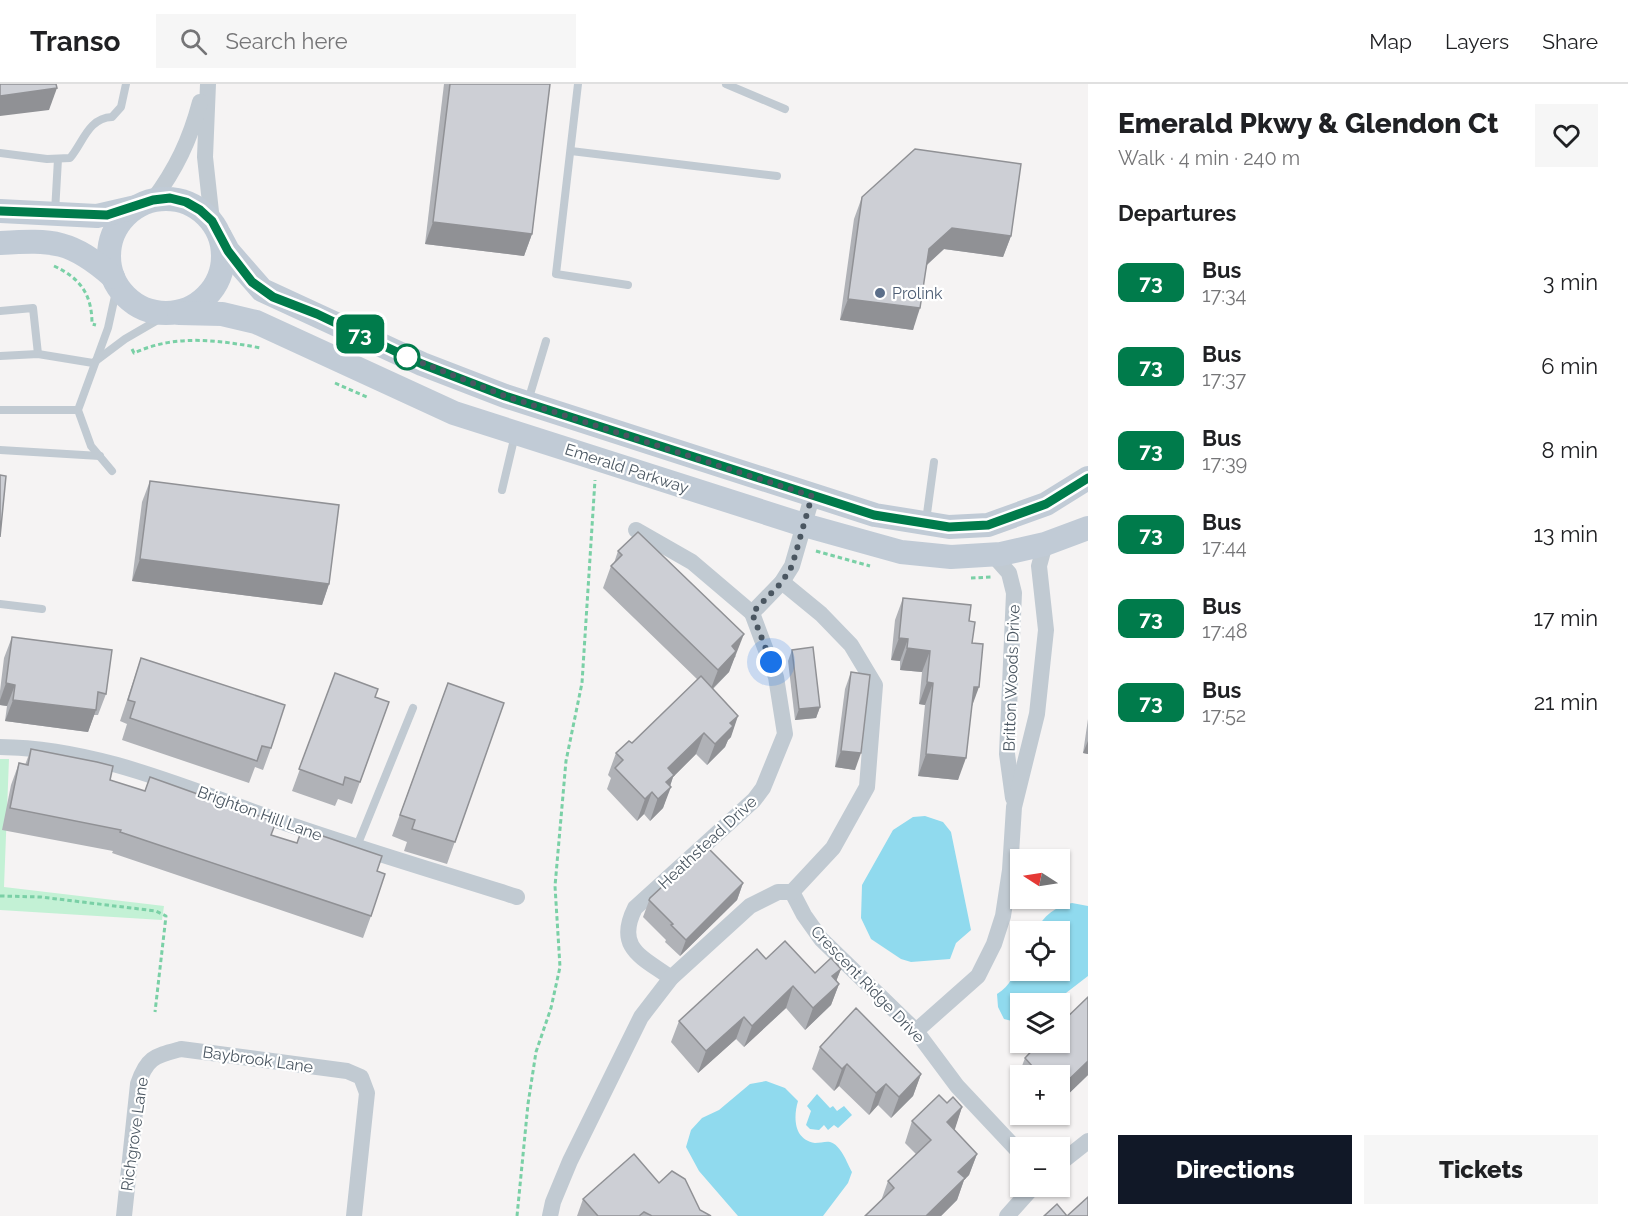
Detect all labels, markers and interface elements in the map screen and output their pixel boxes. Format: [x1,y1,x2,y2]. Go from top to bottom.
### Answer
search box [156,14,576,68]
text: Transo [30,25,120,58]
icon: search [177,25,210,58]
text: Search here [225,28,348,54]
text: Map [1369,29,1412,54]
text: Layers [1445,29,1509,54]
text: Share [1542,29,1598,54]
button: heart [1535,104,1598,167]
text: Emerald Pkwy & Glendon Ct [1118,107,1498,140]
text: Walk · 4 min · 240 m [1118,146,1300,170]
text: Departures [1118,200,1236,226]
text: Bus [1202,257,1241,283]
text: 3 min [1543,269,1598,295]
text: 73 [1139,270,1163,295]
text: 17:34 [1202,283,1247,307]
place label: Prolink [892,284,943,303]
marker: Prolink [873,286,887,300]
line badge: 73 [333,314,387,354]
text: 73 [348,322,372,347]
text: Bus [1202,341,1241,367]
unlabelled marker [394,344,420,370]
text: 6 min [1541,353,1598,379]
text: 73 [1139,354,1163,379]
text: 17:37 [1202,367,1246,391]
text: Bus [1202,425,1241,451]
text: 8 min [1542,437,1598,463]
text: 73 [1139,438,1163,463]
street label: Emerald Parkway [563,439,691,498]
text: 17:39 [1202,451,1247,475]
text: Bus [1202,509,1241,535]
text: 13 min [1533,521,1598,547]
text: 73 [1139,522,1163,547]
text: 17:44 [1202,535,1247,559]
text: Bus [1202,593,1241,619]
street label: Britton Woods Drive [999,604,1024,752]
text: 17 min [1533,605,1598,631]
text: 73 [1139,606,1163,631]
text: 17:48 [1202,619,1248,643]
your location [756,647,786,677]
text: Bus [1202,677,1241,703]
text: 21 min [1534,689,1598,715]
text: 73 [1139,690,1163,715]
text: 17:52 [1202,703,1246,727]
street label: Brighton Hill Lane [195,782,325,845]
street label: Heathstead Drive [654,792,761,893]
north arrow [1010,849,1070,909]
map controls [1010,849,1070,1197]
button: locate [1010,921,1070,981]
street label: Crescent Ridge Drive [807,922,929,1047]
button: layers [1010,993,1070,1053]
street label: Baybrook Lane [201,1042,314,1077]
button: + [1010,1065,1070,1125]
street label: Richgrove Lane [117,1076,152,1192]
button: Directions [1118,1135,1352,1204]
button: Tickets [1364,1135,1598,1204]
button: − [1010,1137,1070,1197]

